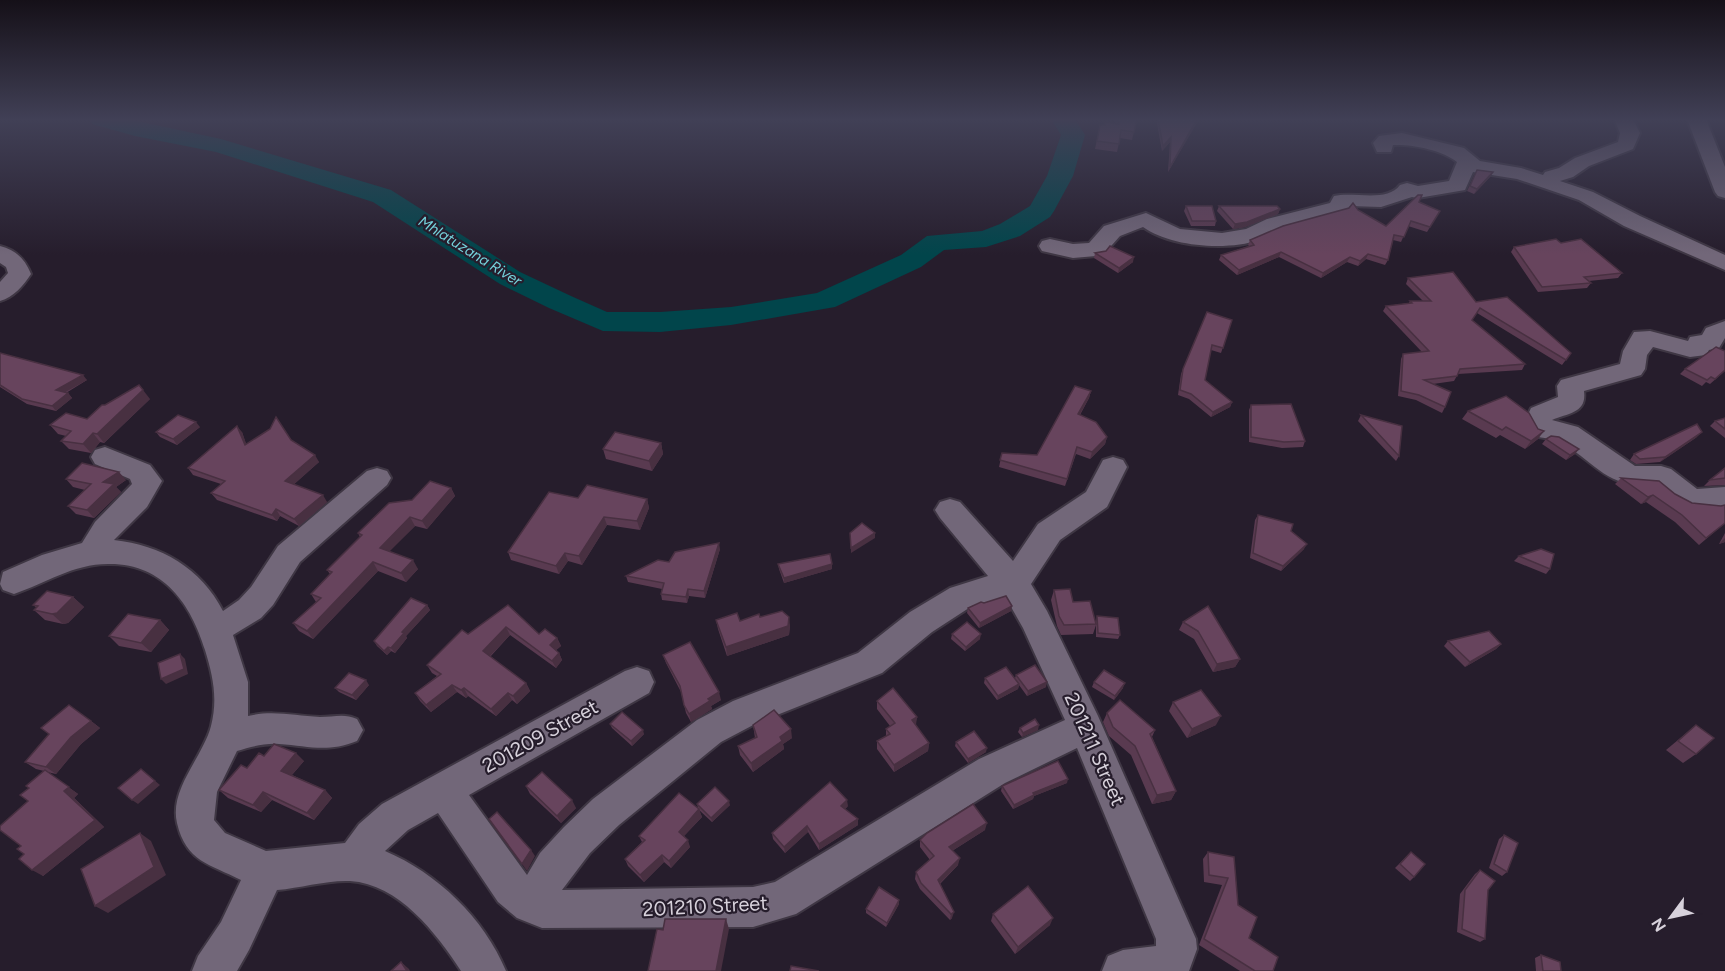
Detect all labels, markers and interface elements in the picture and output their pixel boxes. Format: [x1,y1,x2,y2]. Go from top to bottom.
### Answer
water label: Mhlatuzana River [415,212,526,290]
street label: 201211 Street [1059,689,1131,809]
street label: 201209 Street [478,694,602,778]
north arrow [1641,887,1701,947]
street label: 201210 Street [642,891,768,921]
text: N [1648,915,1670,935]

